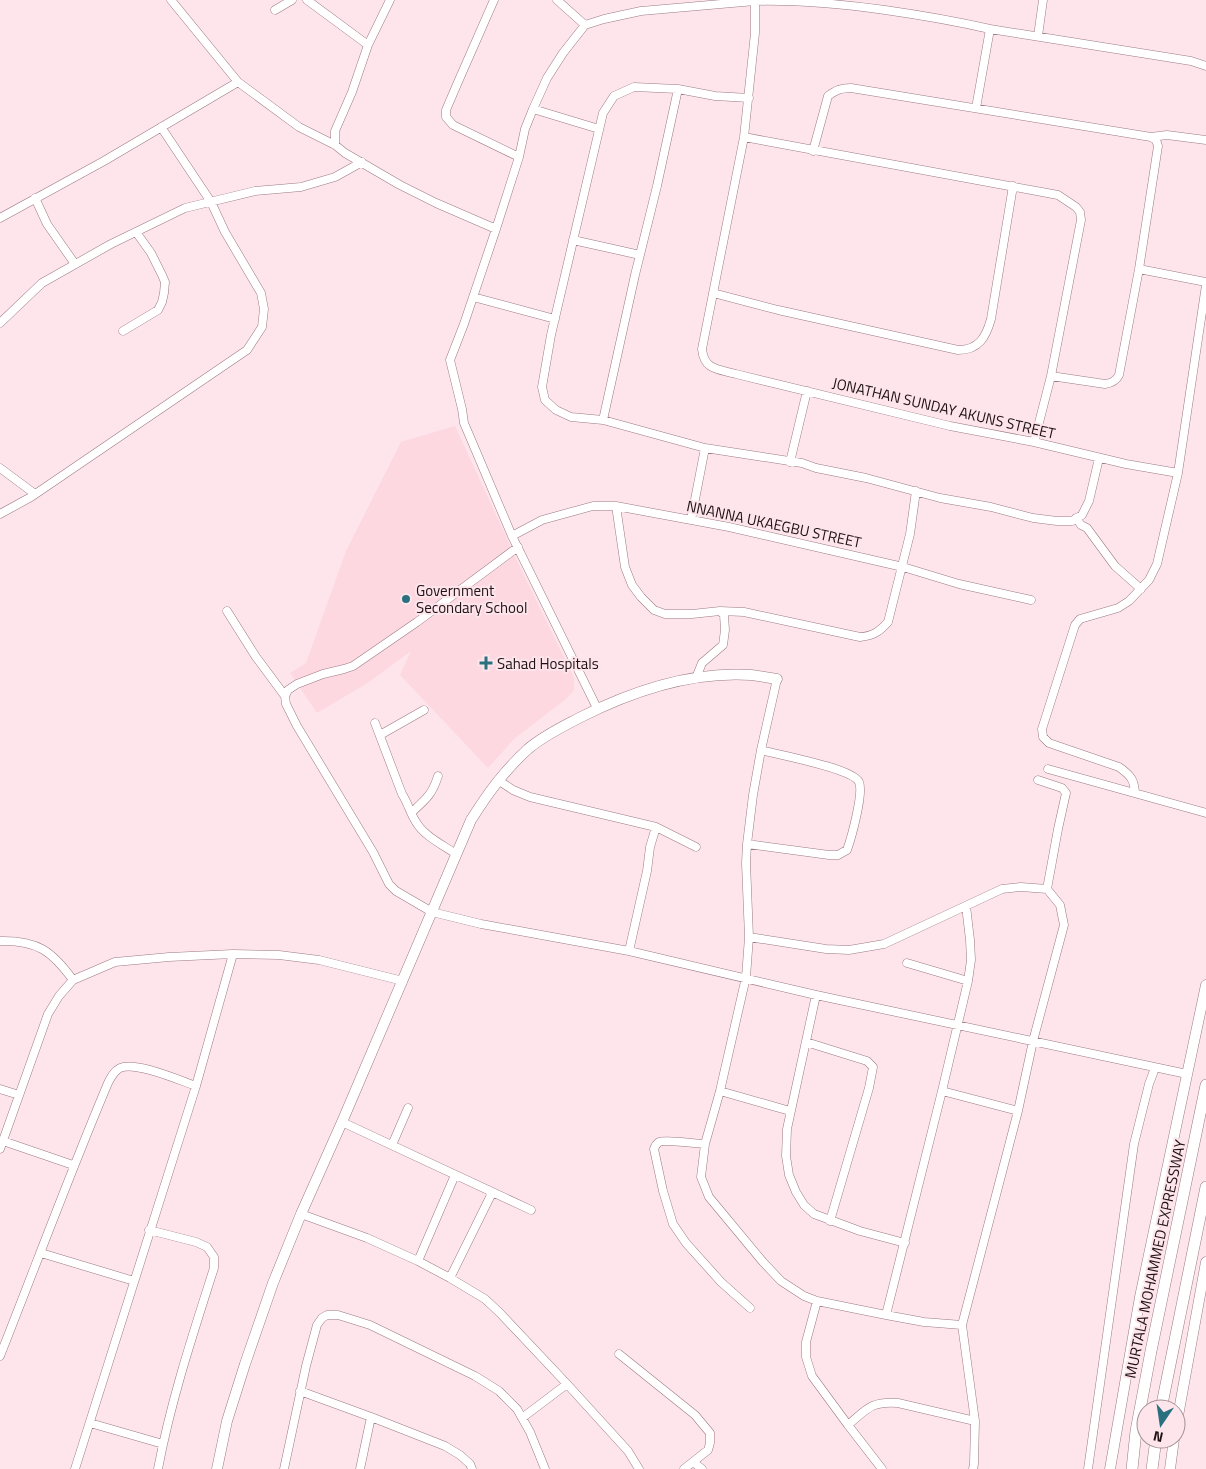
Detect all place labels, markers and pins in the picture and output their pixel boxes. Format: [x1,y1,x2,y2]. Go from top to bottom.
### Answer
place label: Government Secondary School [416,579,527,619]
marker: Government Secondary School [400,593,412,605]
place label: Sahad Hospitals [497,652,599,675]
marker: Sahad Hospitals [479,656,493,670]

